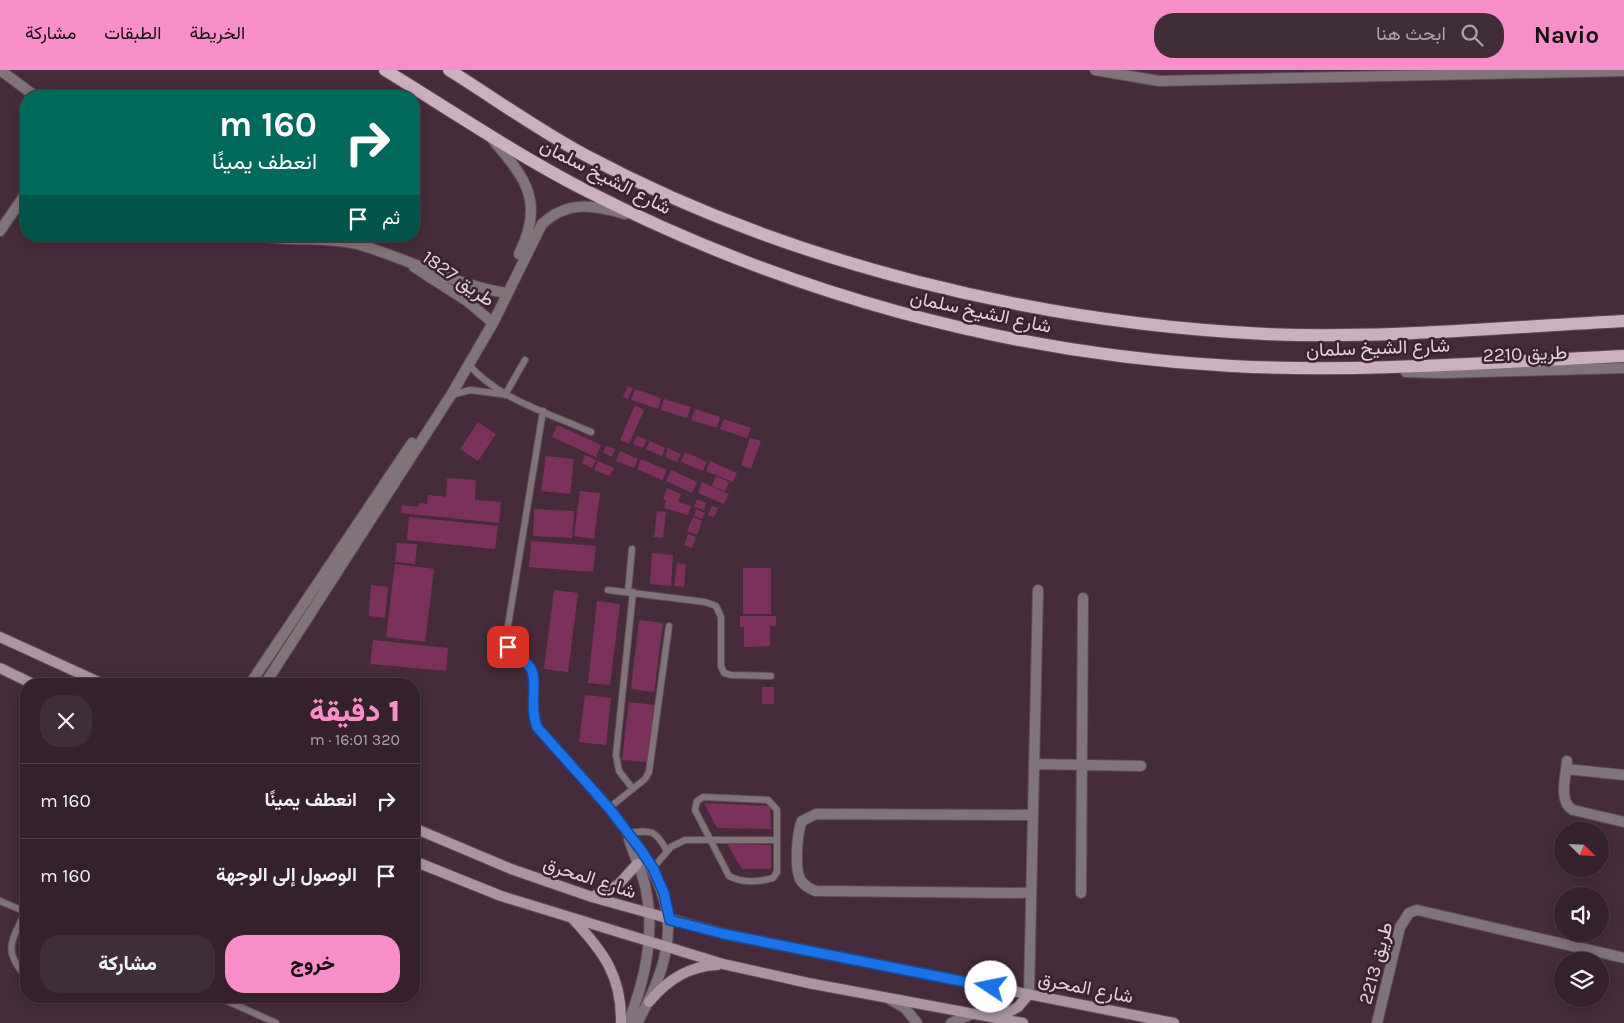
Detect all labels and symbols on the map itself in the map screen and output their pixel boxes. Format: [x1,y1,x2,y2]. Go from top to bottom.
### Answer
street label: شارع الشيخ سلمان [536,134,675,221]
street label: طريق 1827 [418,246,499,312]
street label: شارع الشيخ سلمان [908,286,1053,340]
street label: شارع الشيخ سلمان [1306,334,1450,364]
street label: طريق 2210 [1482,342,1568,366]
pin [487,626,529,668]
north arrow [1554,822,1609,878]
street label: شارع المحرق [540,853,639,904]
street label: طريق 2213 [1354,920,1398,1007]
position arrow [964,960,1016,1012]
street label: شارع المحرق [1036,968,1135,1009]

